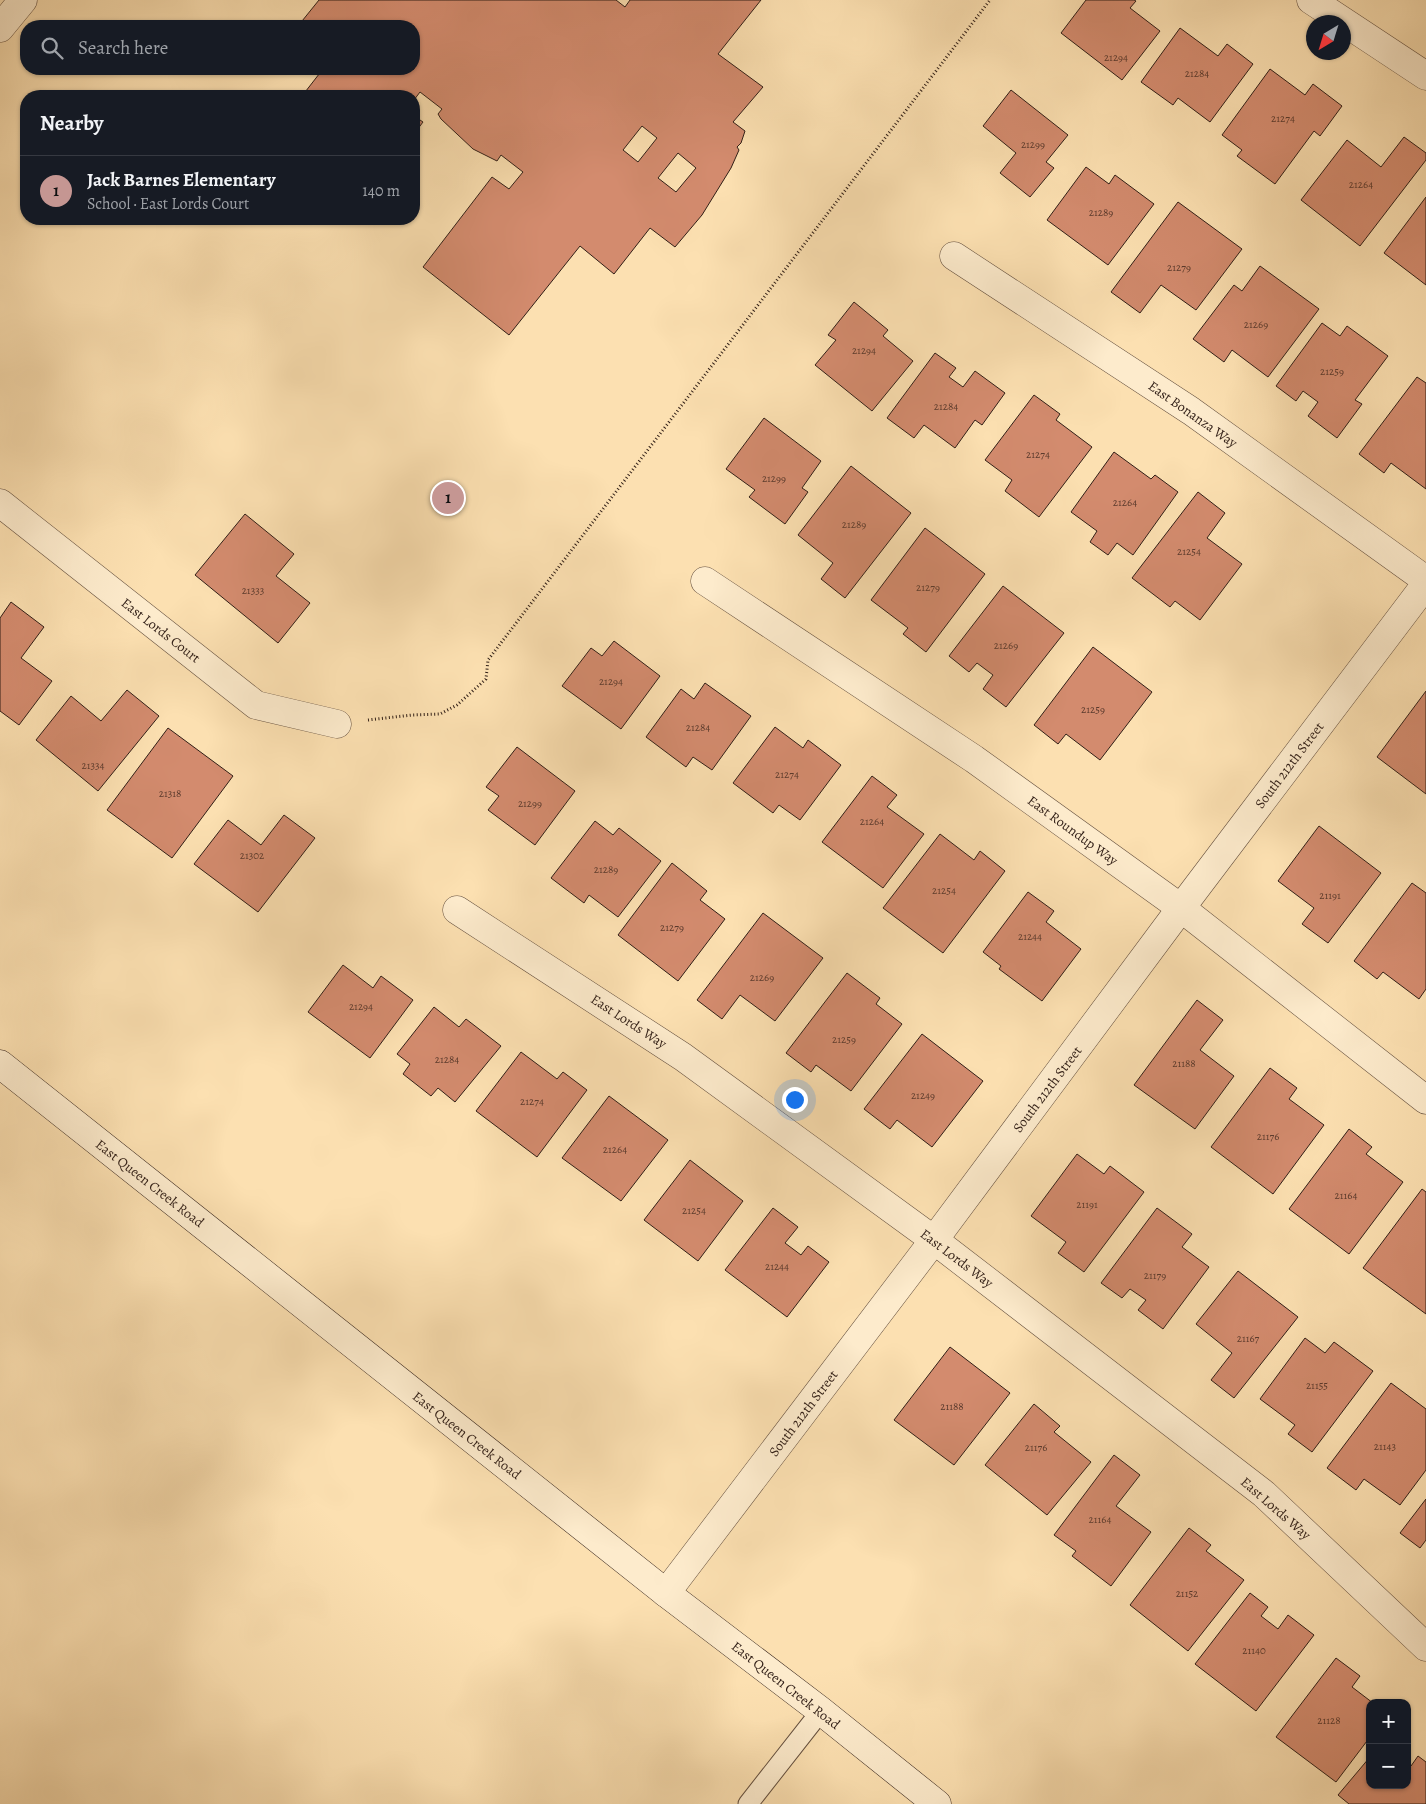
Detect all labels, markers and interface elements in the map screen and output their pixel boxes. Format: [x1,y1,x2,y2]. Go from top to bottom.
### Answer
north arrow [1306,15,1351,60]
search box [20,20,420,75]
icon: search [38,34,66,62]
text: Search here [78,35,168,61]
house number: 21294 [1104,50,1128,65]
house number: 21284 [1185,66,1209,81]
text: Nearby [40,109,103,137]
house number: 21274 [1271,111,1295,126]
house number: 21299 [1021,137,1045,152]
text: Jack Barnes Elementary [87,167,276,193]
house number: 21264 [1349,177,1373,192]
text: 1 [53,180,59,202]
text: 140 m [362,180,400,202]
text: School · East Lords Court [87,193,249,215]
house number: 21289 [1089,205,1113,220]
house number: 21279 [1167,260,1191,275]
house number: 21269 [1244,317,1268,332]
house number: 21294 [852,343,876,358]
house number: 21259 [1320,364,1344,379]
street label: East Bonanza Way [1144,377,1242,453]
house number: 21284 [934,399,958,414]
house number: 21274 [1026,447,1050,462]
house number: 21299 [762,471,786,486]
pin: 1 [432,479,464,517]
house number: 21264 [1113,495,1137,510]
house number: 21289 [842,517,866,532]
house number: 21254 [1177,544,1201,559]
house number: 21279 [916,580,940,595]
house number: 21333 [242,583,264,598]
street label: East Lords Court [117,593,205,668]
house number: 21269 [994,638,1018,653]
house number: 21294 [599,674,623,689]
house number: 21259 [1081,702,1105,717]
street label: South 212th Street [1251,718,1328,813]
house number: 21284 [686,720,710,735]
house number: 21334 [81,758,105,773]
house number: 21274 [775,767,799,782]
house number: 21318 [159,786,181,801]
street label: East Roundup Way [1024,791,1122,870]
house number: 21299 [518,796,542,811]
house number: 21264 [860,814,884,829]
house number: 21302 [240,848,264,863]
house number: 21289 [594,862,618,877]
house number: 21254 [932,883,956,898]
house number: 21191 [1319,888,1341,903]
house number: 21279 [660,920,684,935]
house number: 21244 [1018,929,1042,944]
house number: 21269 [750,970,774,985]
street label: East Lords Way [587,990,671,1054]
house number: 21294 [349,999,373,1014]
house number: 21259 [832,1032,856,1047]
street label: South 212th Street [1009,1042,1086,1137]
house number: 21284 [435,1052,459,1067]
house number: 21188 [1172,1056,1196,1071]
your location [782,1087,808,1113]
house number: 21249 [911,1088,935,1103]
house number: 21274 [520,1094,544,1109]
house number: 21176 [1257,1129,1279,1144]
street label: East Queen Creek Road [91,1135,208,1232]
house number: 21264 [603,1142,627,1157]
house number: 21164 [1335,1188,1357,1203]
house number: 21191 [1076,1197,1098,1212]
house number: 21254 [682,1203,706,1218]
street label: East Lords Way [916,1225,998,1293]
house number: 21244 [765,1259,789,1274]
house number: 21179 [1144,1268,1166,1283]
house number: 21167 [1237,1331,1260,1346]
street label: South 212th Street [765,1366,842,1461]
house number: 21155 [1306,1378,1328,1393]
street label: East Queen Creek Road [408,1387,525,1484]
house number: 21188 [940,1399,964,1414]
house number: 21143 [1374,1439,1396,1454]
house number: 21176 [1025,1440,1047,1455]
street label: East Lords Way [1237,1473,1315,1545]
house number: 21164 [1089,1512,1111,1527]
house number: 21152 [1176,1586,1198,1601]
street label: East Queen Creek Road [727,1637,844,1734]
house number: 21140 [1242,1643,1266,1658]
map controls [1366,1699,1411,1789]
button: + [1366,1699,1411,1744]
house number: 21128 [1317,1713,1341,1728]
button: − [1366,1744,1411,1789]

